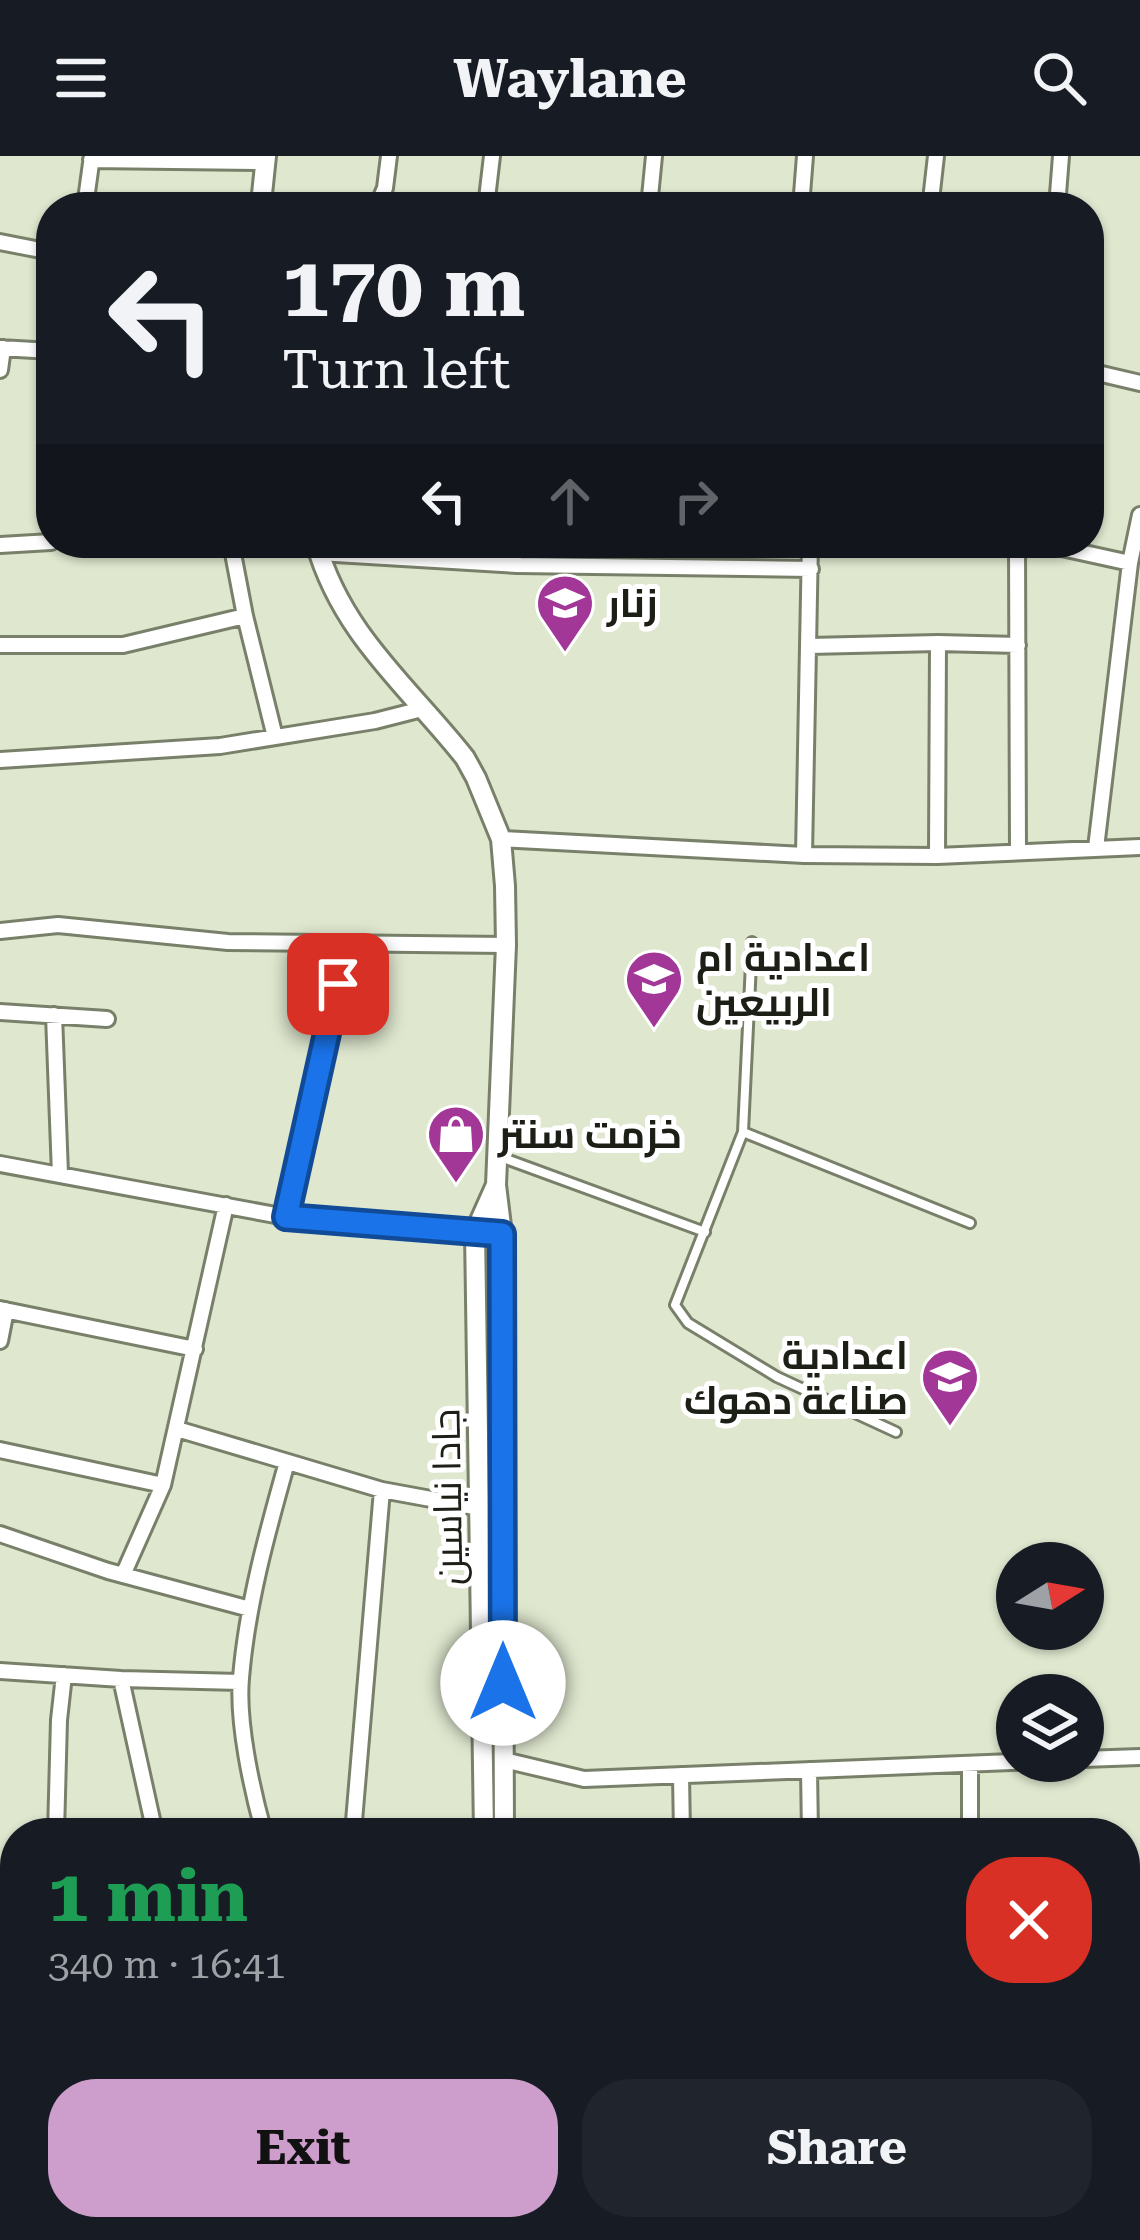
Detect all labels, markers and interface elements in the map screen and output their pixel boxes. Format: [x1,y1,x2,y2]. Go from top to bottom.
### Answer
icon: menu [48,45,114,111]
icon: search [1026,45,1092,111]
text: Waylane [453,47,687,110]
text: 170 m [282,238,525,336]
icon: left [84,240,240,396]
text: Turn left [282,338,510,401]
icon: left [411,468,477,534]
icon: ahead [537,468,603,534]
icon: right [663,468,729,534]
school or university icon: زنار [534,572,596,654]
place label: زنار [606,581,658,627]
pin [287,933,389,1035]
place label: اعدادية ام الربيعين [696,935,870,1026]
school or university icon: اعدادية ام الربيعين [623,948,685,1030]
icon: arrive [305,951,371,1017]
shop icon: خزمت سنتر [425,1103,487,1185]
place label: خزمت سنتر [497,1112,682,1158]
place label: اعدادية صناعة دهوك [684,1333,908,1424]
school or university icon: اعدادية صناعة دهوك [919,1346,981,1428]
street label: جادا نیاسین [423,1408,473,1586]
north arrow [996,1542,1104,1650]
map controls [996,1542,1104,1782]
position arrow [440,1620,566,1746]
button: layers [996,1674,1104,1782]
text: 1 min [48,1854,248,1939]
button: close [966,1857,1092,1983]
text: 340 m · 16:41 [48,1942,286,1988]
button: Exit [48,2079,558,2217]
button: Share [582,2079,1092,2217]

